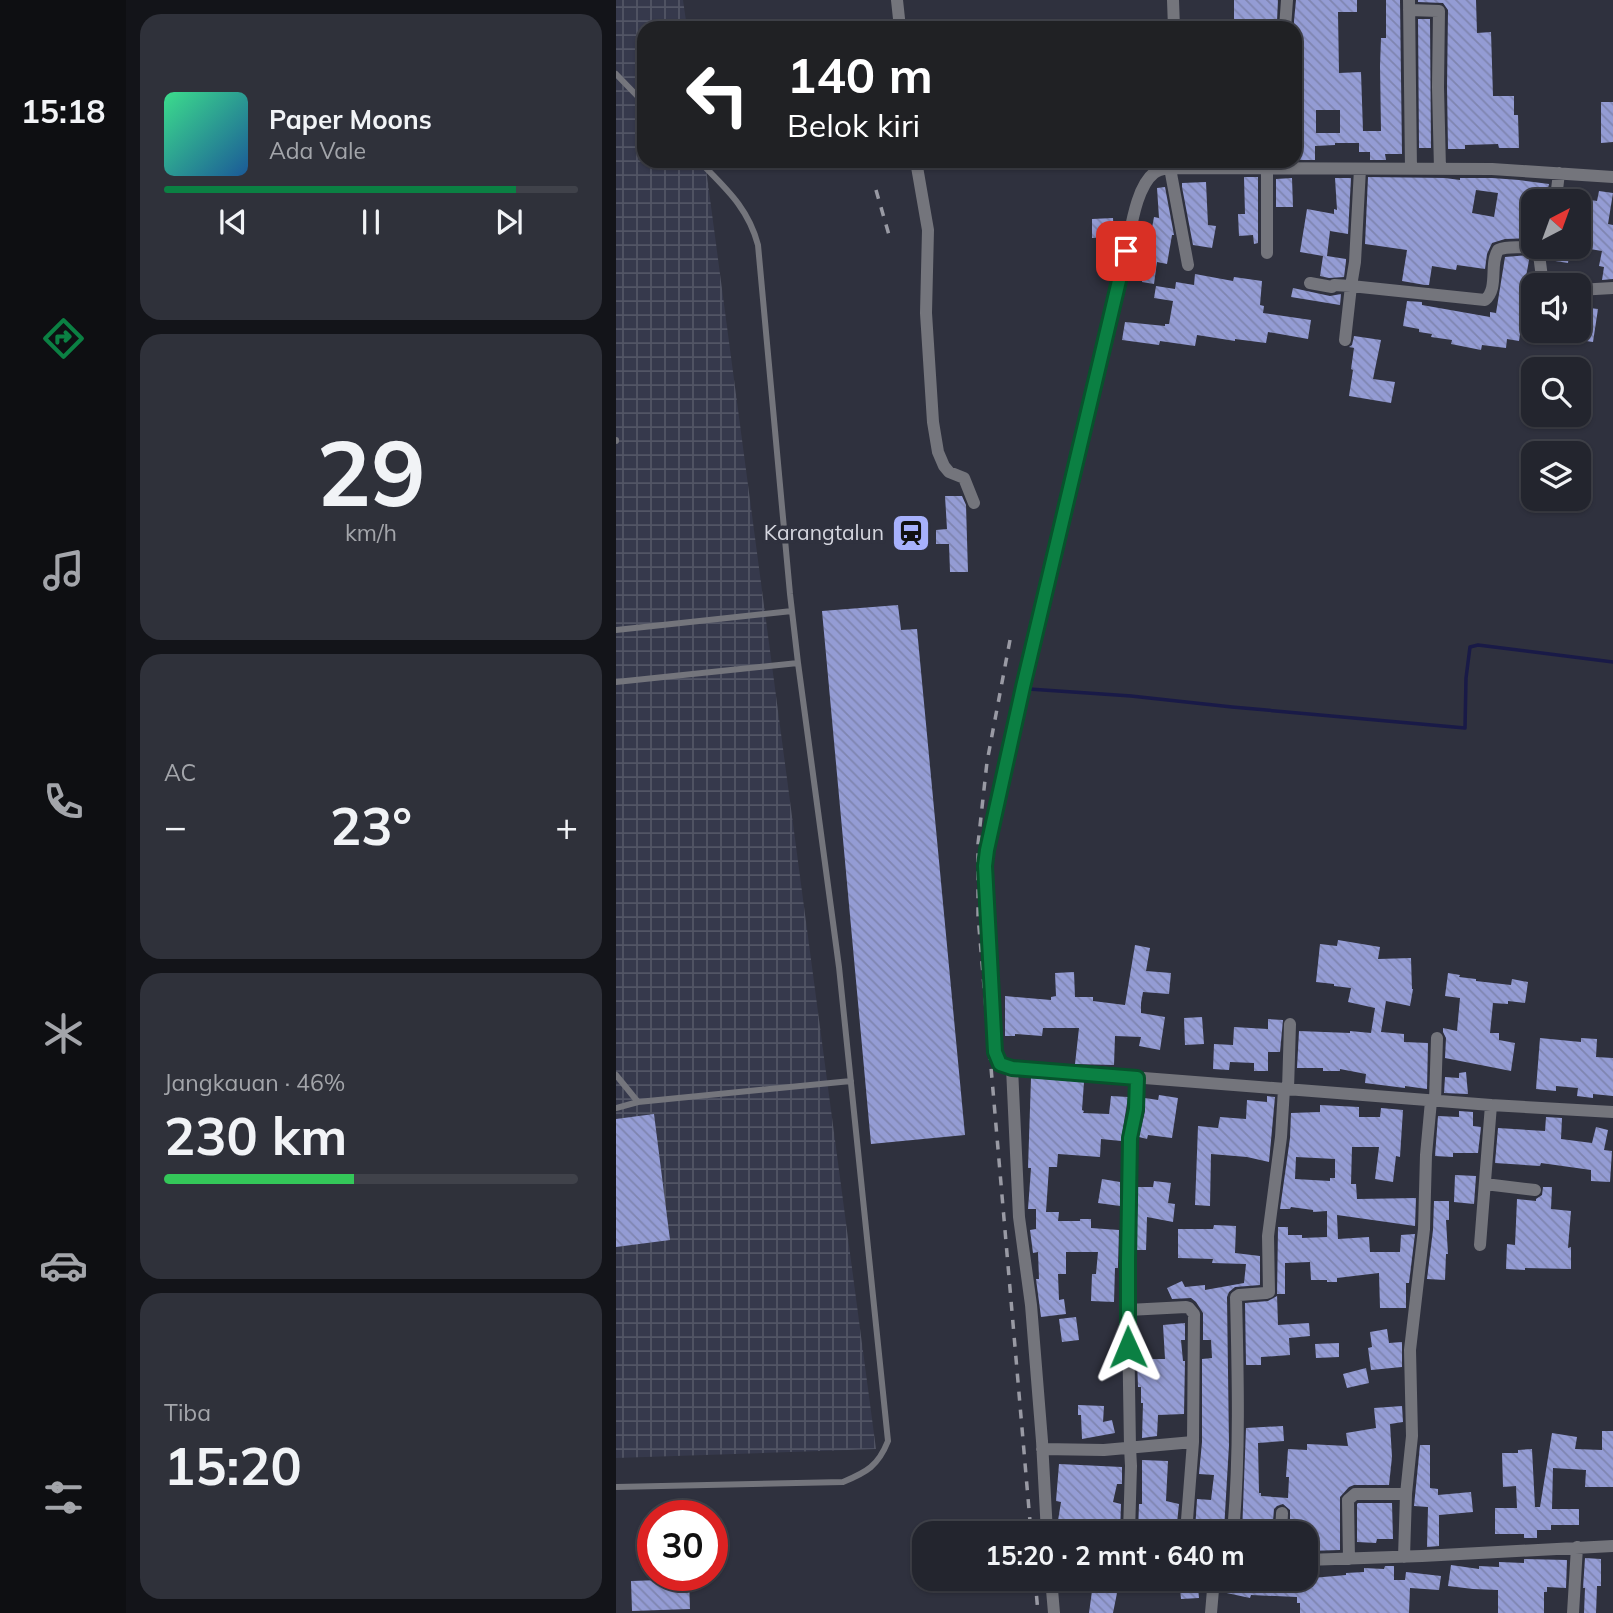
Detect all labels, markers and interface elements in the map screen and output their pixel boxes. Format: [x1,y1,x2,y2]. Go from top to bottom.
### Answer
text: 140 m [787,44,933,105]
icon: left [672,49,763,140]
text: 15:18 [21,91,105,131]
text: Paper Moons [269,103,432,136]
text: Belok kiri [787,105,920,145]
text: Ada Vale [269,136,366,165]
north arrow [1521,189,1591,259]
map controls [1521,189,1591,511]
icon: previous [214,203,252,241]
icon: pause [352,203,390,241]
icon: next [490,203,528,241]
pin [1096,221,1156,281]
icon: arrive [1107,232,1145,270]
button: sound [1521,273,1591,343]
icon: directions [39,314,88,363]
button: search [1521,357,1591,427]
text: 29 [316,415,426,529]
button: layers [1521,441,1591,511]
station icon: Karangtalun [890,512,932,554]
text: km/h [345,518,397,547]
place label: Karangtalun [764,519,884,545]
icon: music [39,546,88,595]
text: AC [164,758,196,787]
icon: phone [39,777,88,826]
text: 23° [330,793,412,858]
text: − [164,802,187,850]
text: + [555,802,578,850]
icon: climate [39,1009,88,1058]
text: Jangkauan · 46% [164,1068,345,1097]
text: 230 km [164,1103,347,1168]
icon: car [39,1241,88,1290]
position arrow [1091,1310,1165,1384]
text: Tiba [164,1398,211,1427]
text: 15:20 [164,1433,302,1498]
icon: filters [39,1473,88,1522]
speed limit sign: 30 [637,1500,728,1591]
text: 15:20 · 2 mnt · 640 m [985,1539,1245,1572]

